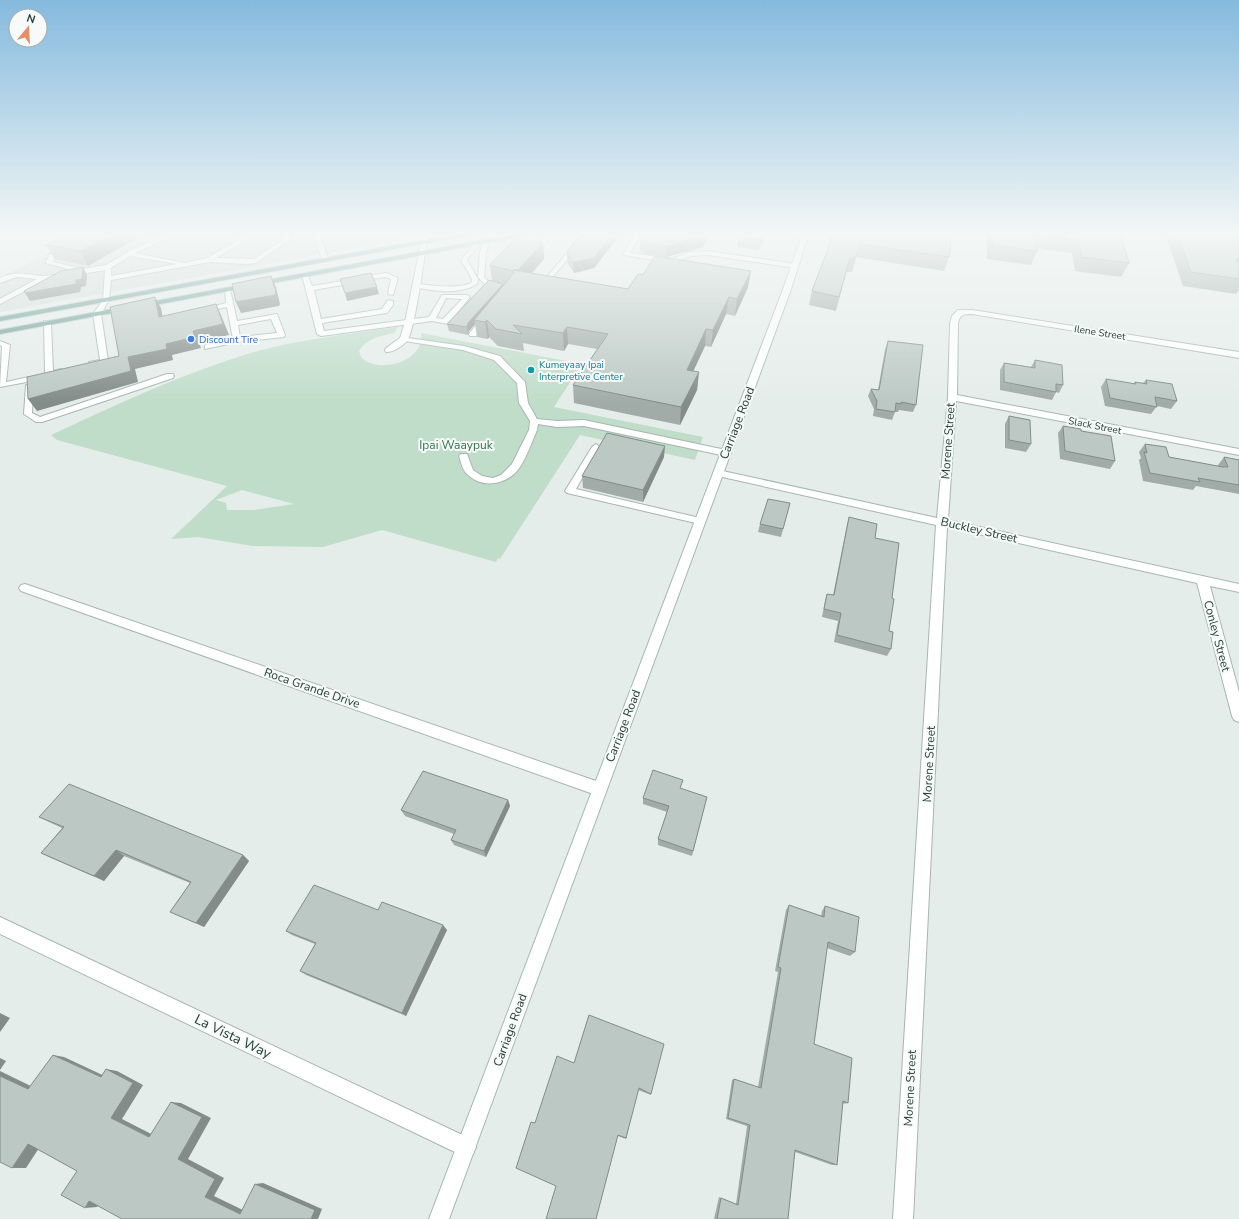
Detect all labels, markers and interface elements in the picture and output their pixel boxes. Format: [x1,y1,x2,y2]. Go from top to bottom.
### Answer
north arrow [8,8,48,48]
text: N [25,11,37,27]
street label: Ilene Street [1073,322,1127,344]
place label: Discount Tire [199,333,258,347]
marker: Discount Tire [186,334,196,344]
place label: Kumeyaay Ipai Interpretive Center [539,358,623,384]
marker: Kumeyaay Ipai Interpretive Center [526,365,536,375]
street label: Carriage Road [716,384,758,462]
street label: Morene Street [937,401,959,480]
street label: Slack Street [1067,414,1123,438]
park label: Ipai Waaypuk [419,437,494,453]
street label: Buckley Street [939,513,1020,547]
street label: Conley Street [1200,599,1234,674]
street label: Roca Grande Drive [262,664,362,712]
street label: Carriage Road [602,687,644,765]
street label: Morene Street [919,725,939,803]
street label: Carriage Road [489,991,531,1069]
street label: La Vista Way [191,1010,275,1064]
street label: Morene Street [900,1049,920,1127]

